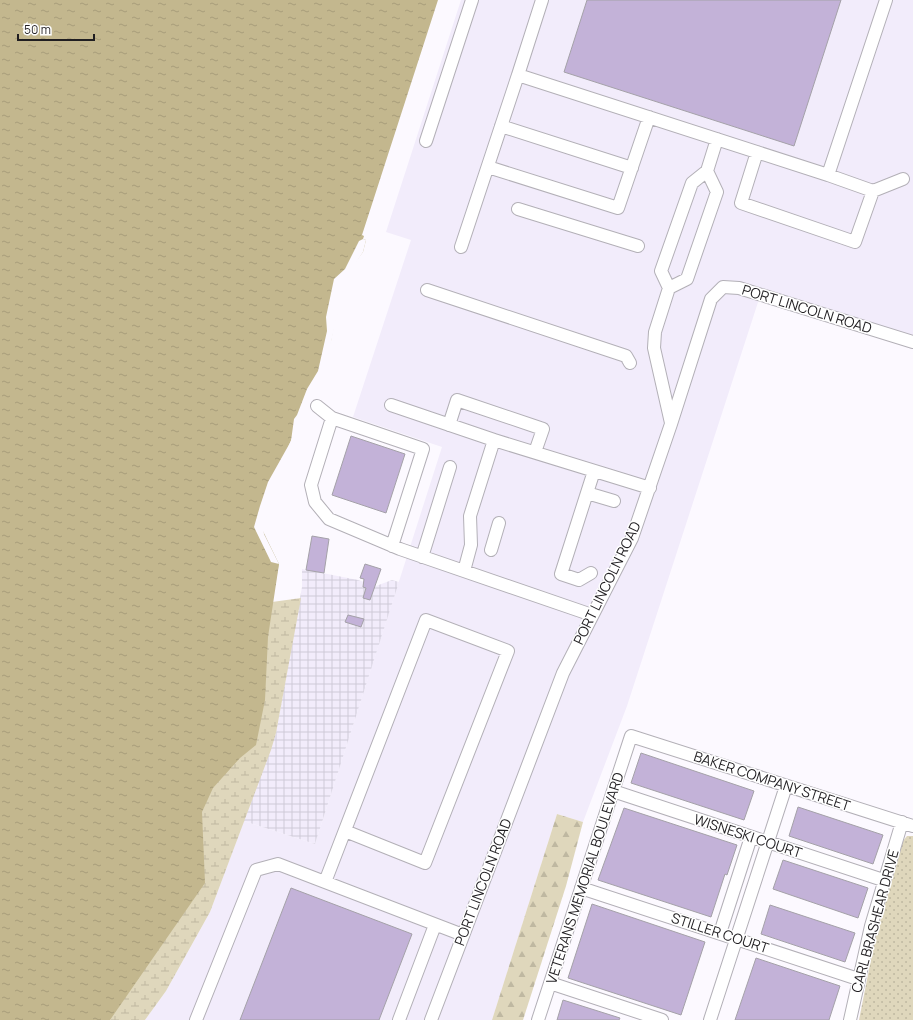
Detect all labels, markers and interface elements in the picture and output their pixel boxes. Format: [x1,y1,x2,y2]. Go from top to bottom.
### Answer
scale bar [18,16,94,42]
text: 50 m [24,21,51,38]
street label: PORT LINCOLN ROAD [740,280,874,337]
street label: PORT LINCOLN ROAD [568,518,645,648]
street label: BAKER COMPANY STREET [691,746,854,815]
street label: VETERANS MEMORIAL BOULEVARD [541,770,628,986]
street label: WISNESKI COURT [692,809,805,862]
street label: PORT LINCOLN ROAD [450,816,516,948]
street label: CARL BRASHEAR DRIVE [846,847,903,994]
street label: STILLER COURT [669,908,772,957]

